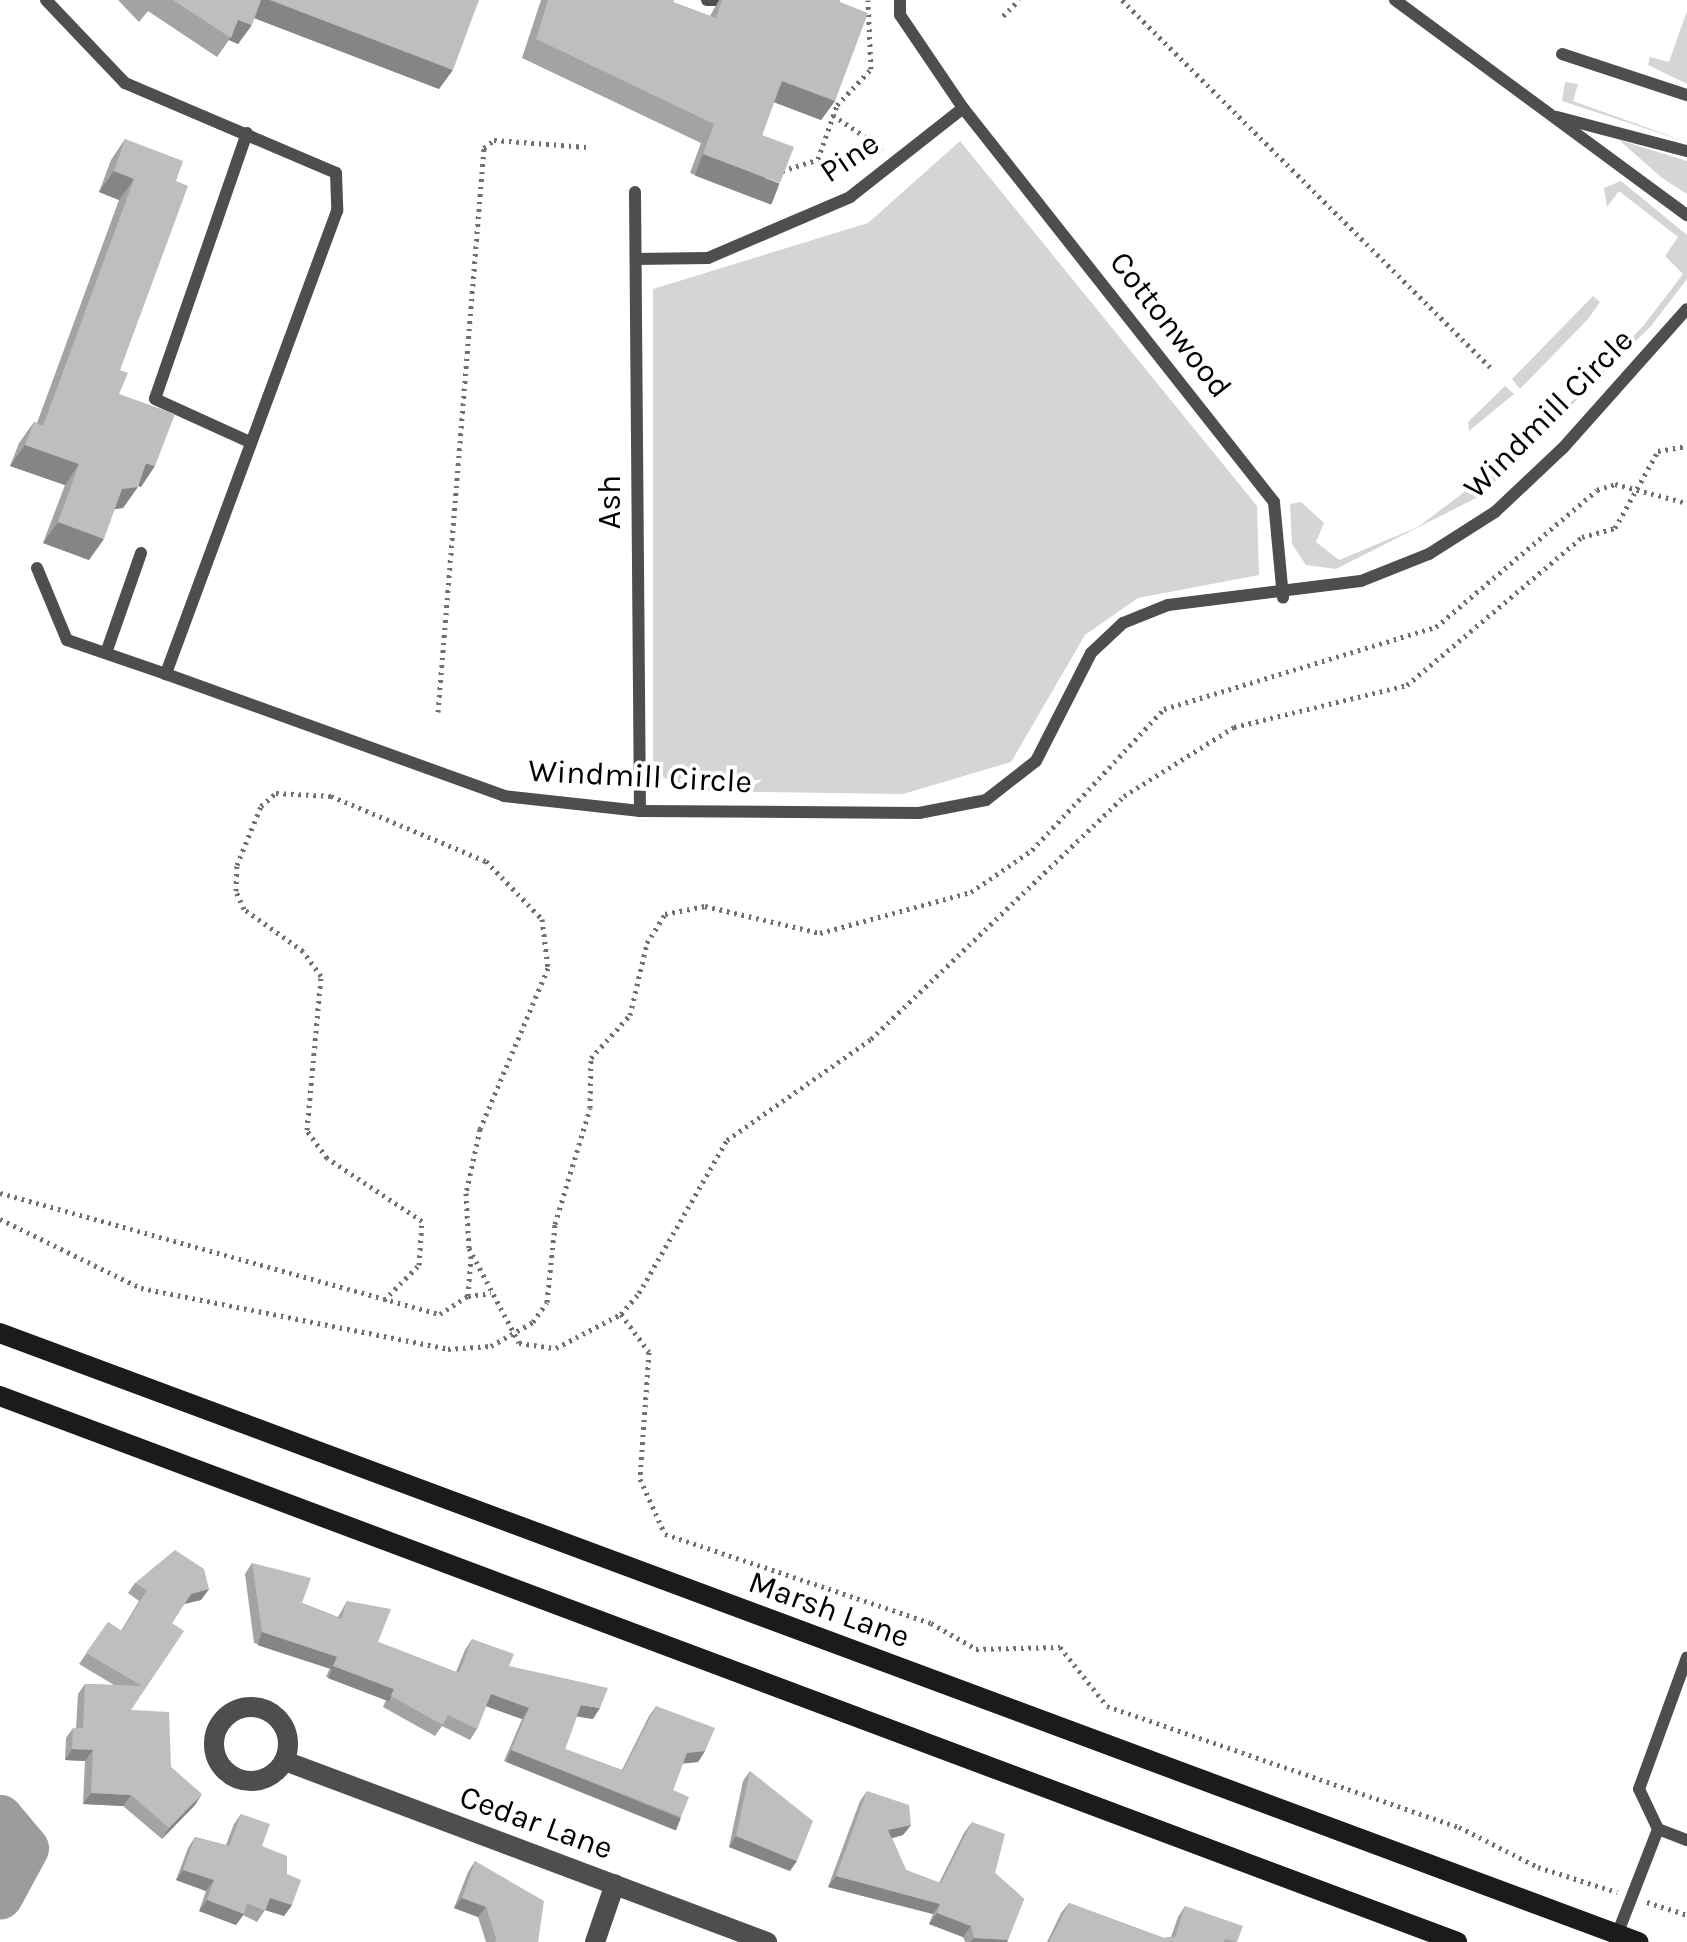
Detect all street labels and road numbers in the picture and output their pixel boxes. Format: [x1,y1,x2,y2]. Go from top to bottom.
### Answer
street label: Pine [813,124,887,192]
street label: Cottonwood [1101,244,1239,406]
street label: Windmill Circle [1456,321,1642,507]
street label: Ash [591,475,629,529]
street label: Windmill Circle [527,752,753,802]
street label: Marsh Lane [743,1563,915,1657]
street label: Cedar Lane [454,1778,618,1868]

